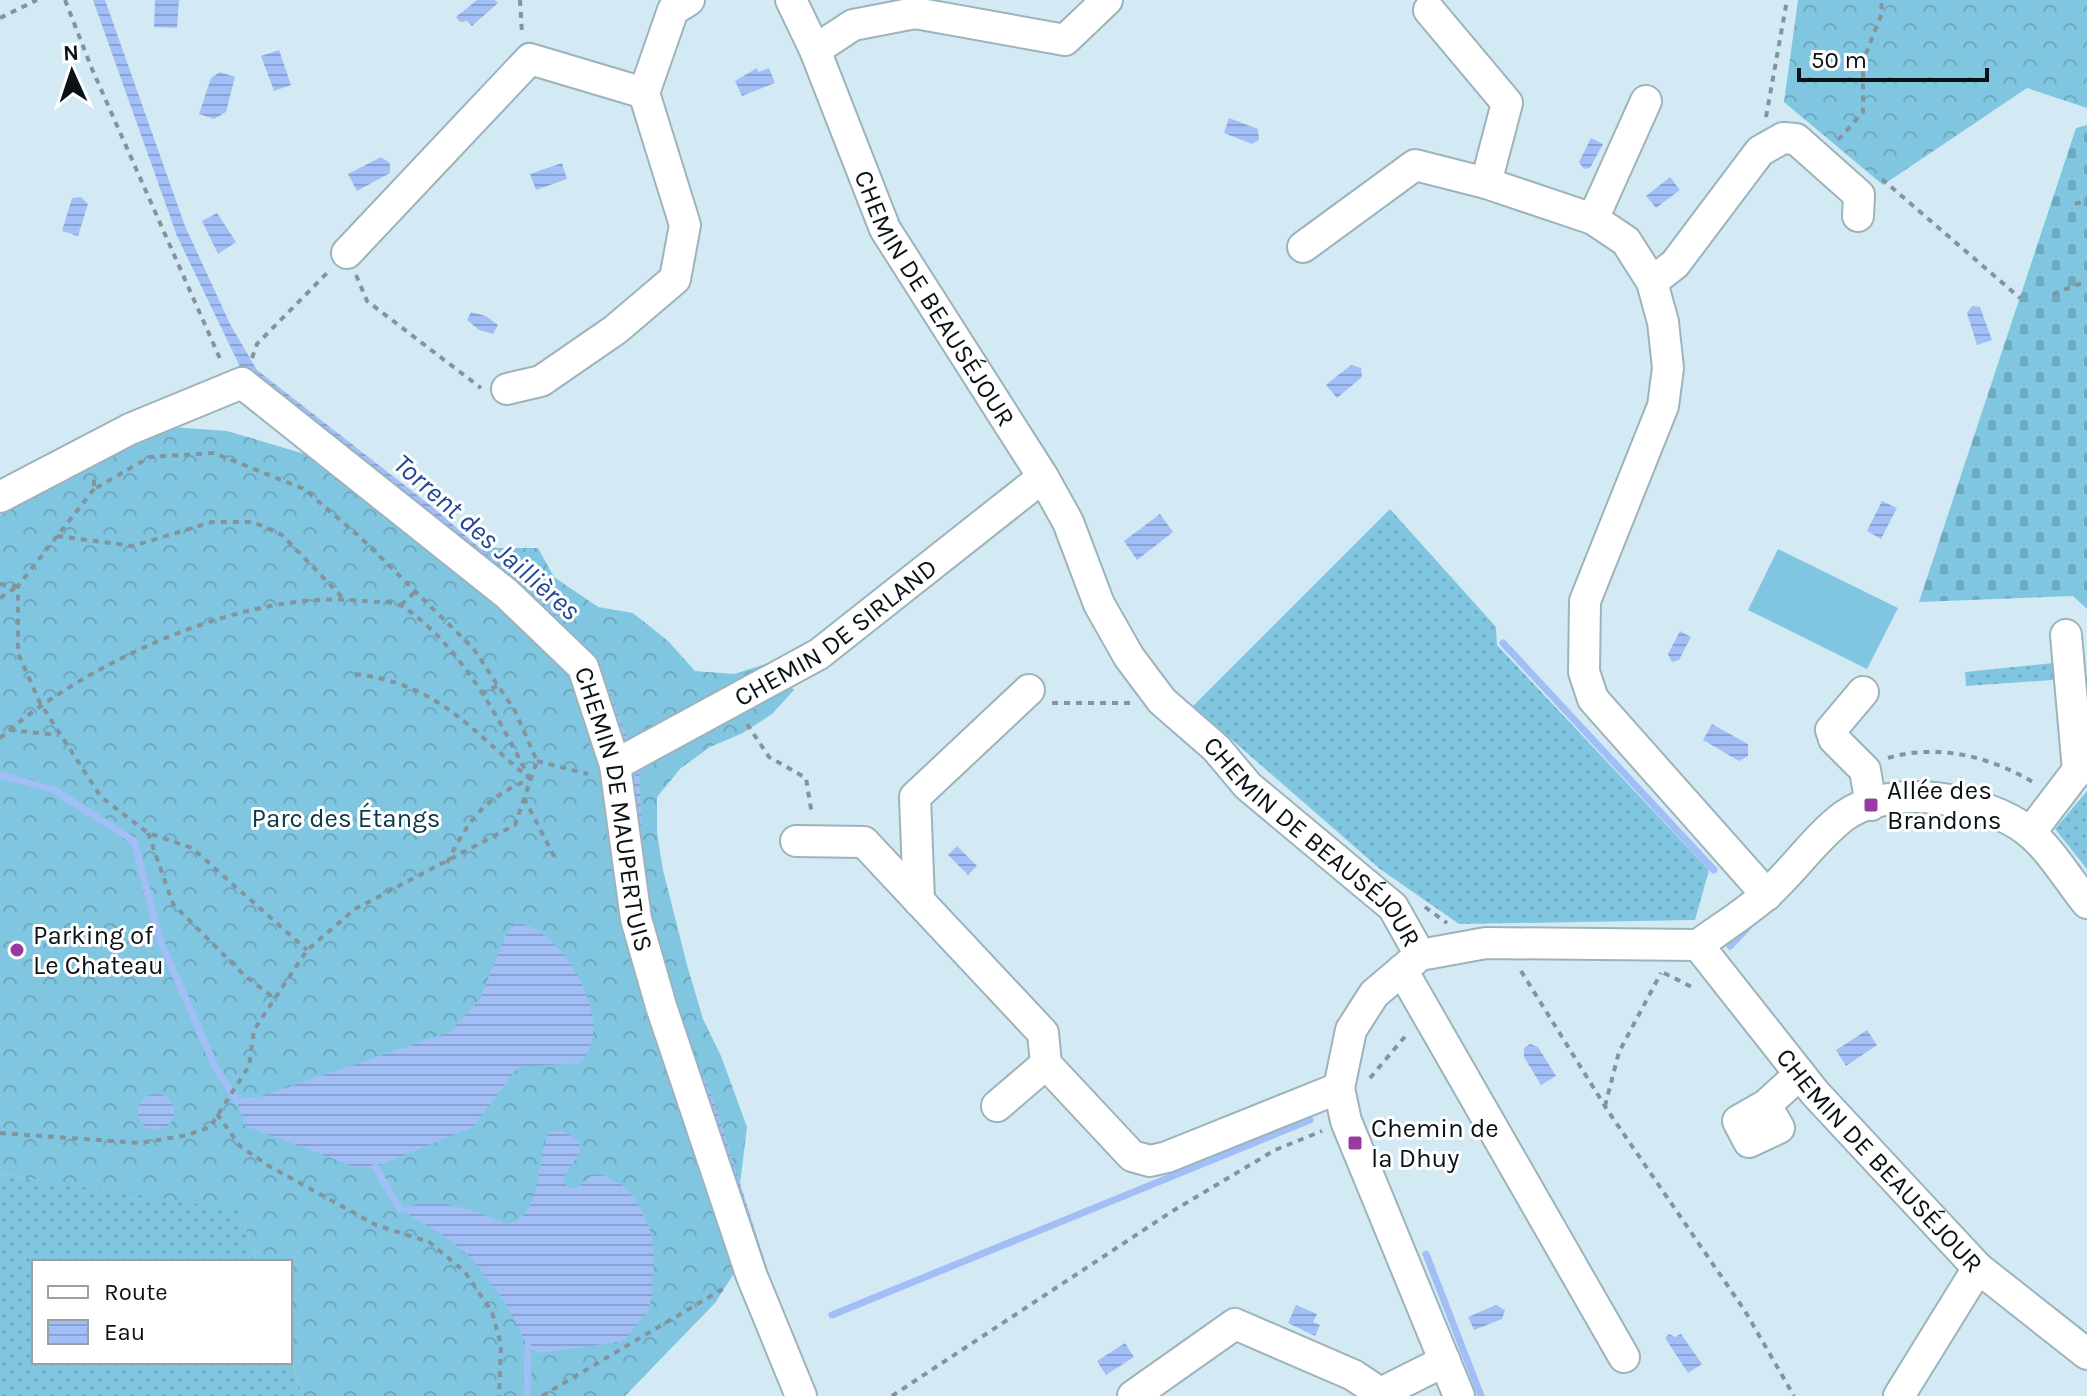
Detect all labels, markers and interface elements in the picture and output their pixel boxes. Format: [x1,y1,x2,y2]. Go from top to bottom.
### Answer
north arrow [32,32,112,112]
scale bar [1799,32,1987,82]
text: N [62,40,80,66]
text: 50 m [1811,46,1867,74]
street label: CHEMIN DE BEAUSÉJOUR [848,166,1022,432]
water label: Torrent des Jaillières [387,447,587,627]
street label: CHEMIN DE SIRLAND [729,551,943,713]
street label: CHEMIN DE MAUPERTUIS [568,663,660,955]
street label: CHEMIN DE BEAUSÉJOUR [1198,729,1428,952]
place label: Allée des Brandons [1887,775,2002,836]
marker: Allée des Brandons [1862,796,1880,814]
park label: Parc des Étangs [251,802,441,834]
place label: Parking of Le Chateau [33,920,164,981]
marker: Parking of Le Chateau [8,941,26,959]
street label: CHEMIN DE BEAUSÉJOUR [1770,1042,1990,1279]
place label: Chemin de la Dhuy [1371,1113,1499,1174]
marker: Chemin de la Dhuy [1346,1134,1364,1152]
legend [32,1260,292,1364]
text: Route [104,1278,168,1306]
text: Eau [104,1318,145,1346]

